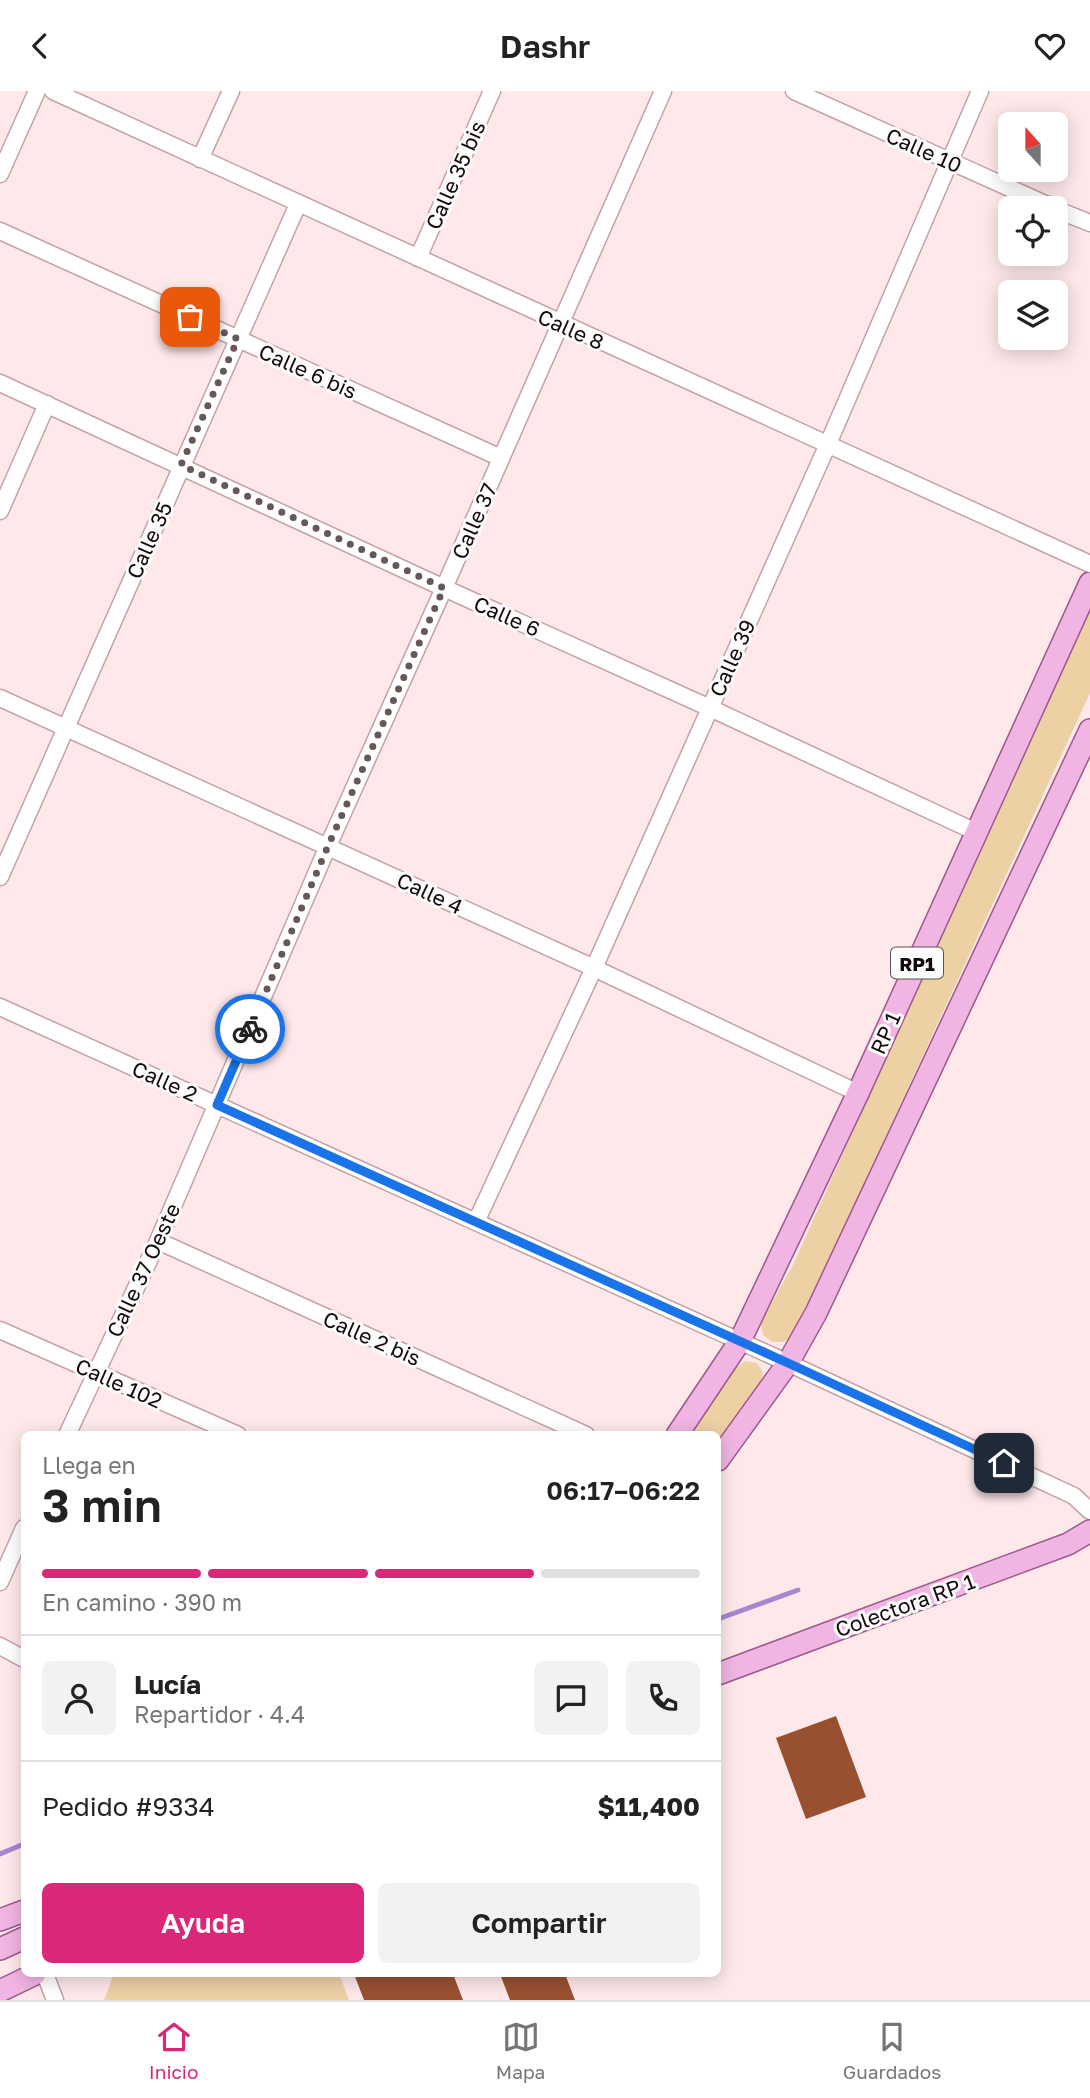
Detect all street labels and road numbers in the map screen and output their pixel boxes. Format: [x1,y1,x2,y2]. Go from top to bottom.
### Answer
street label: Calle 35 bis [419,117,491,233]
street label: Calle 10 [882,122,966,178]
street label: Calle 8 [534,303,608,355]
street label: Calle 6 bis [255,338,361,404]
street label: Calle 37 [446,479,502,563]
street label: Calle 35 [121,498,177,582]
street label: Calle 6 [470,590,544,642]
street label: Calle 39 [703,615,761,701]
street label: Calle 4 [393,867,467,919]
road number: RP1 [891,947,943,979]
street label: RP 1 [864,1008,906,1058]
street label: Calle 2 [128,1055,202,1107]
street label: Calle 37 Oeste [101,1199,185,1341]
street label: Calle 2 bis [319,1305,425,1371]
street label: Calle 102 [72,1352,166,1414]
street label: Colectora RP 1 [832,1568,978,1642]

